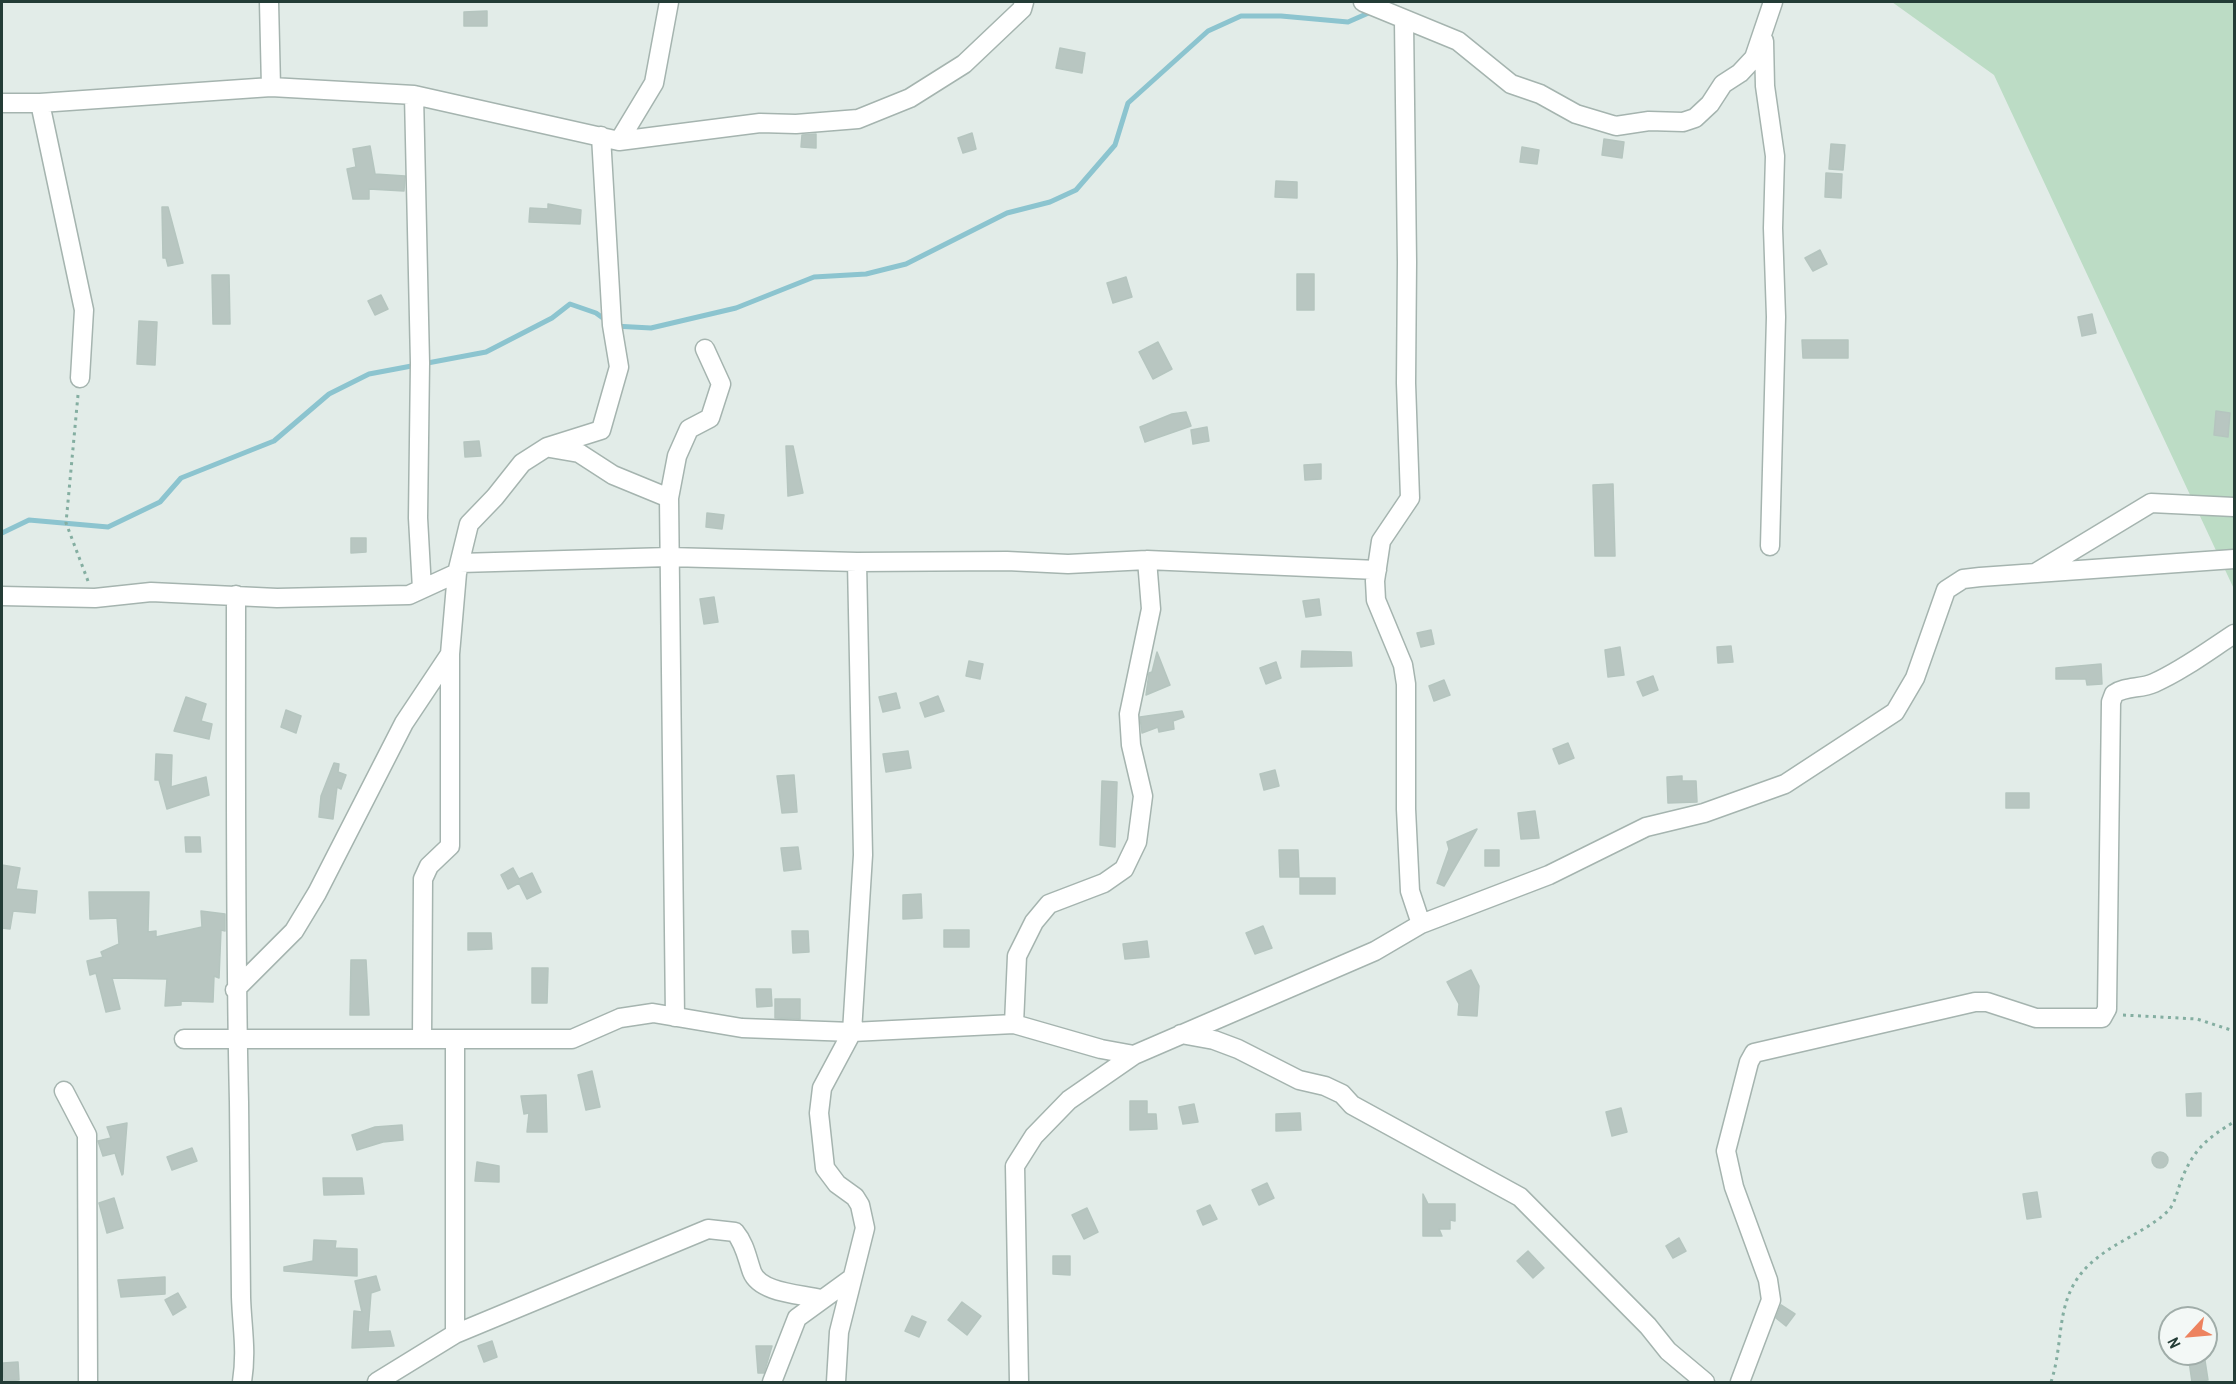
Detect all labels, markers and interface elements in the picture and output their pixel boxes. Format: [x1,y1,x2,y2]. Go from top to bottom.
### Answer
north arrow [2158,1306,2218,1366]
text: N [2162,1334,2186,1352]

